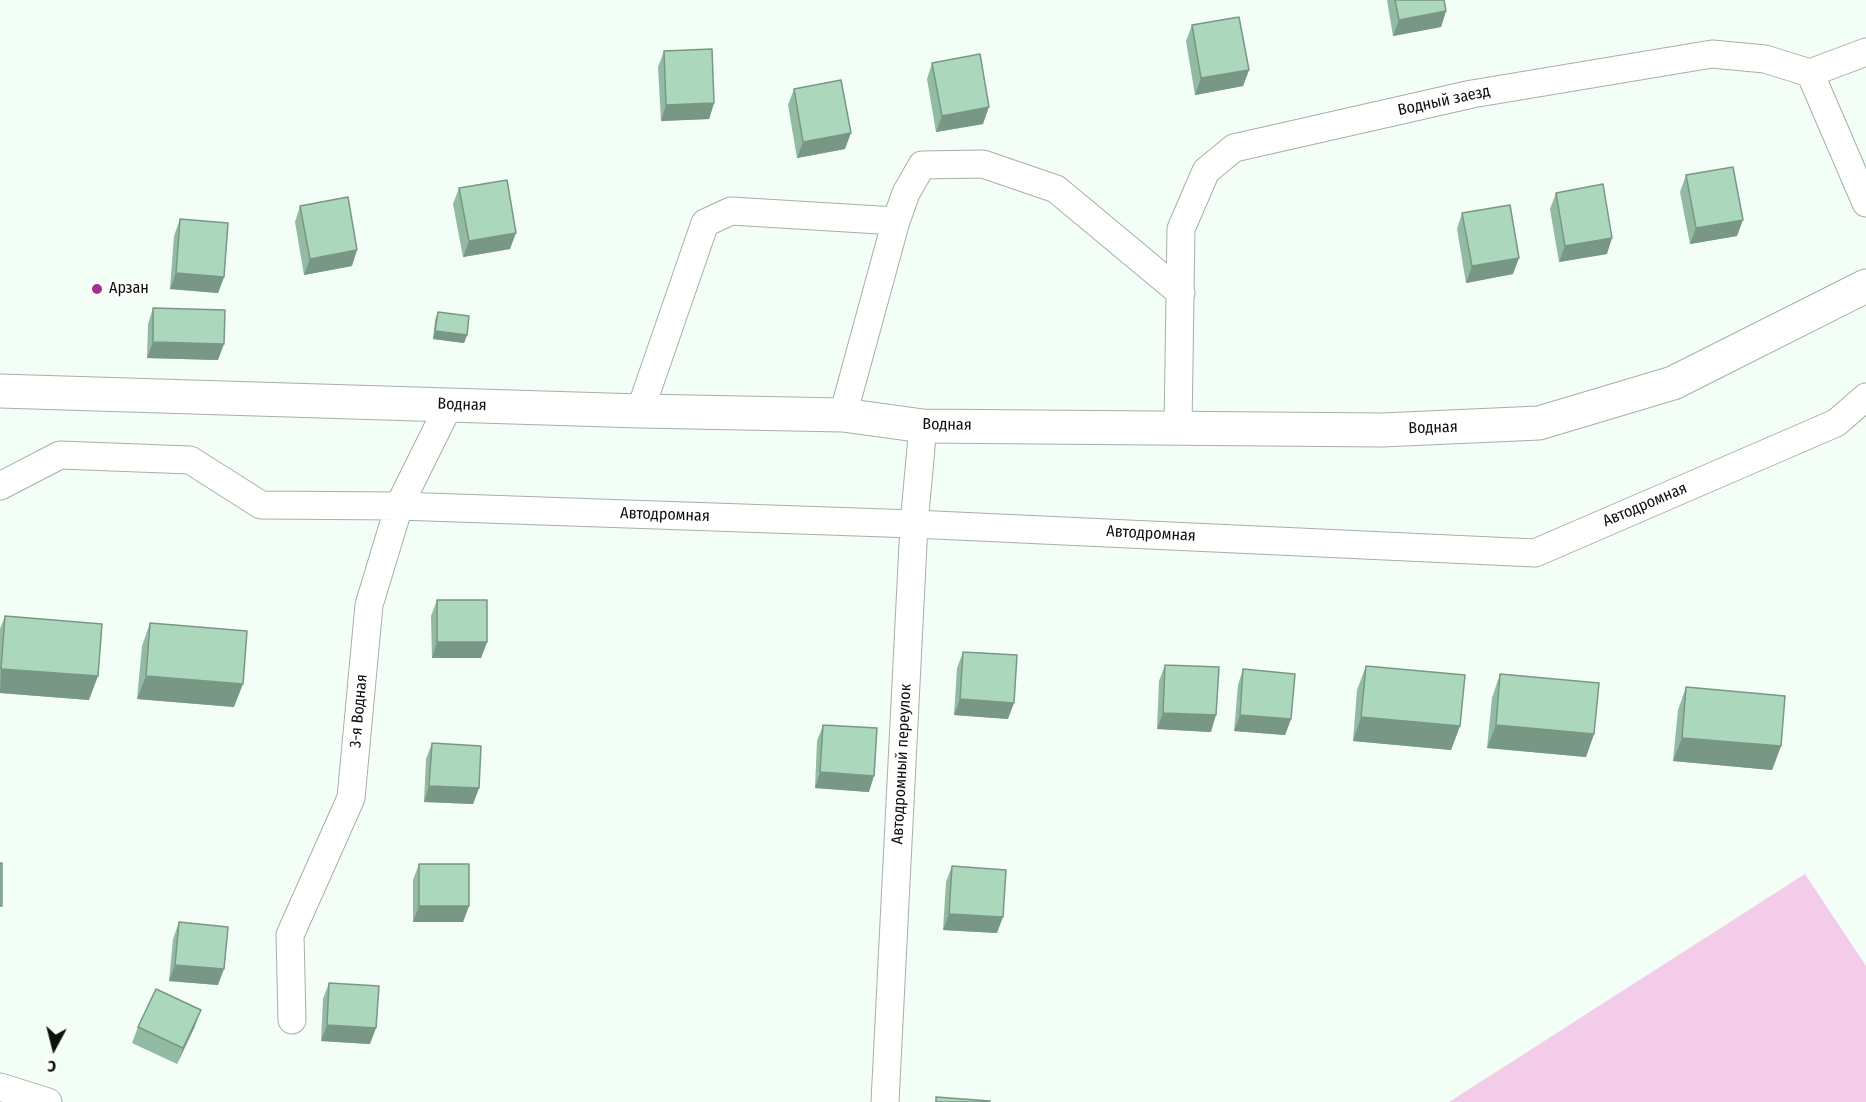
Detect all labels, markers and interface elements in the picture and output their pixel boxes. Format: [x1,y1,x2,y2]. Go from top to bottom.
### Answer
street label: Водный заезд [1396,82,1492,120]
place label: Арзан [109,279,149,299]
marker: Арзан [90,282,104,296]
street label: Водная [437,395,487,415]
street label: Водная [922,415,972,435]
street label: Водная [1408,418,1458,438]
street label: Автодромная [1600,479,1690,531]
street label: Автодромная [620,504,710,526]
street label: Автодромная [1106,522,1196,546]
street label: 3-я Водная [346,673,372,749]
street label: Автодромный переулок [888,683,916,845]
north arrow [24,1018,84,1078]
text: С [46,1056,57,1076]

